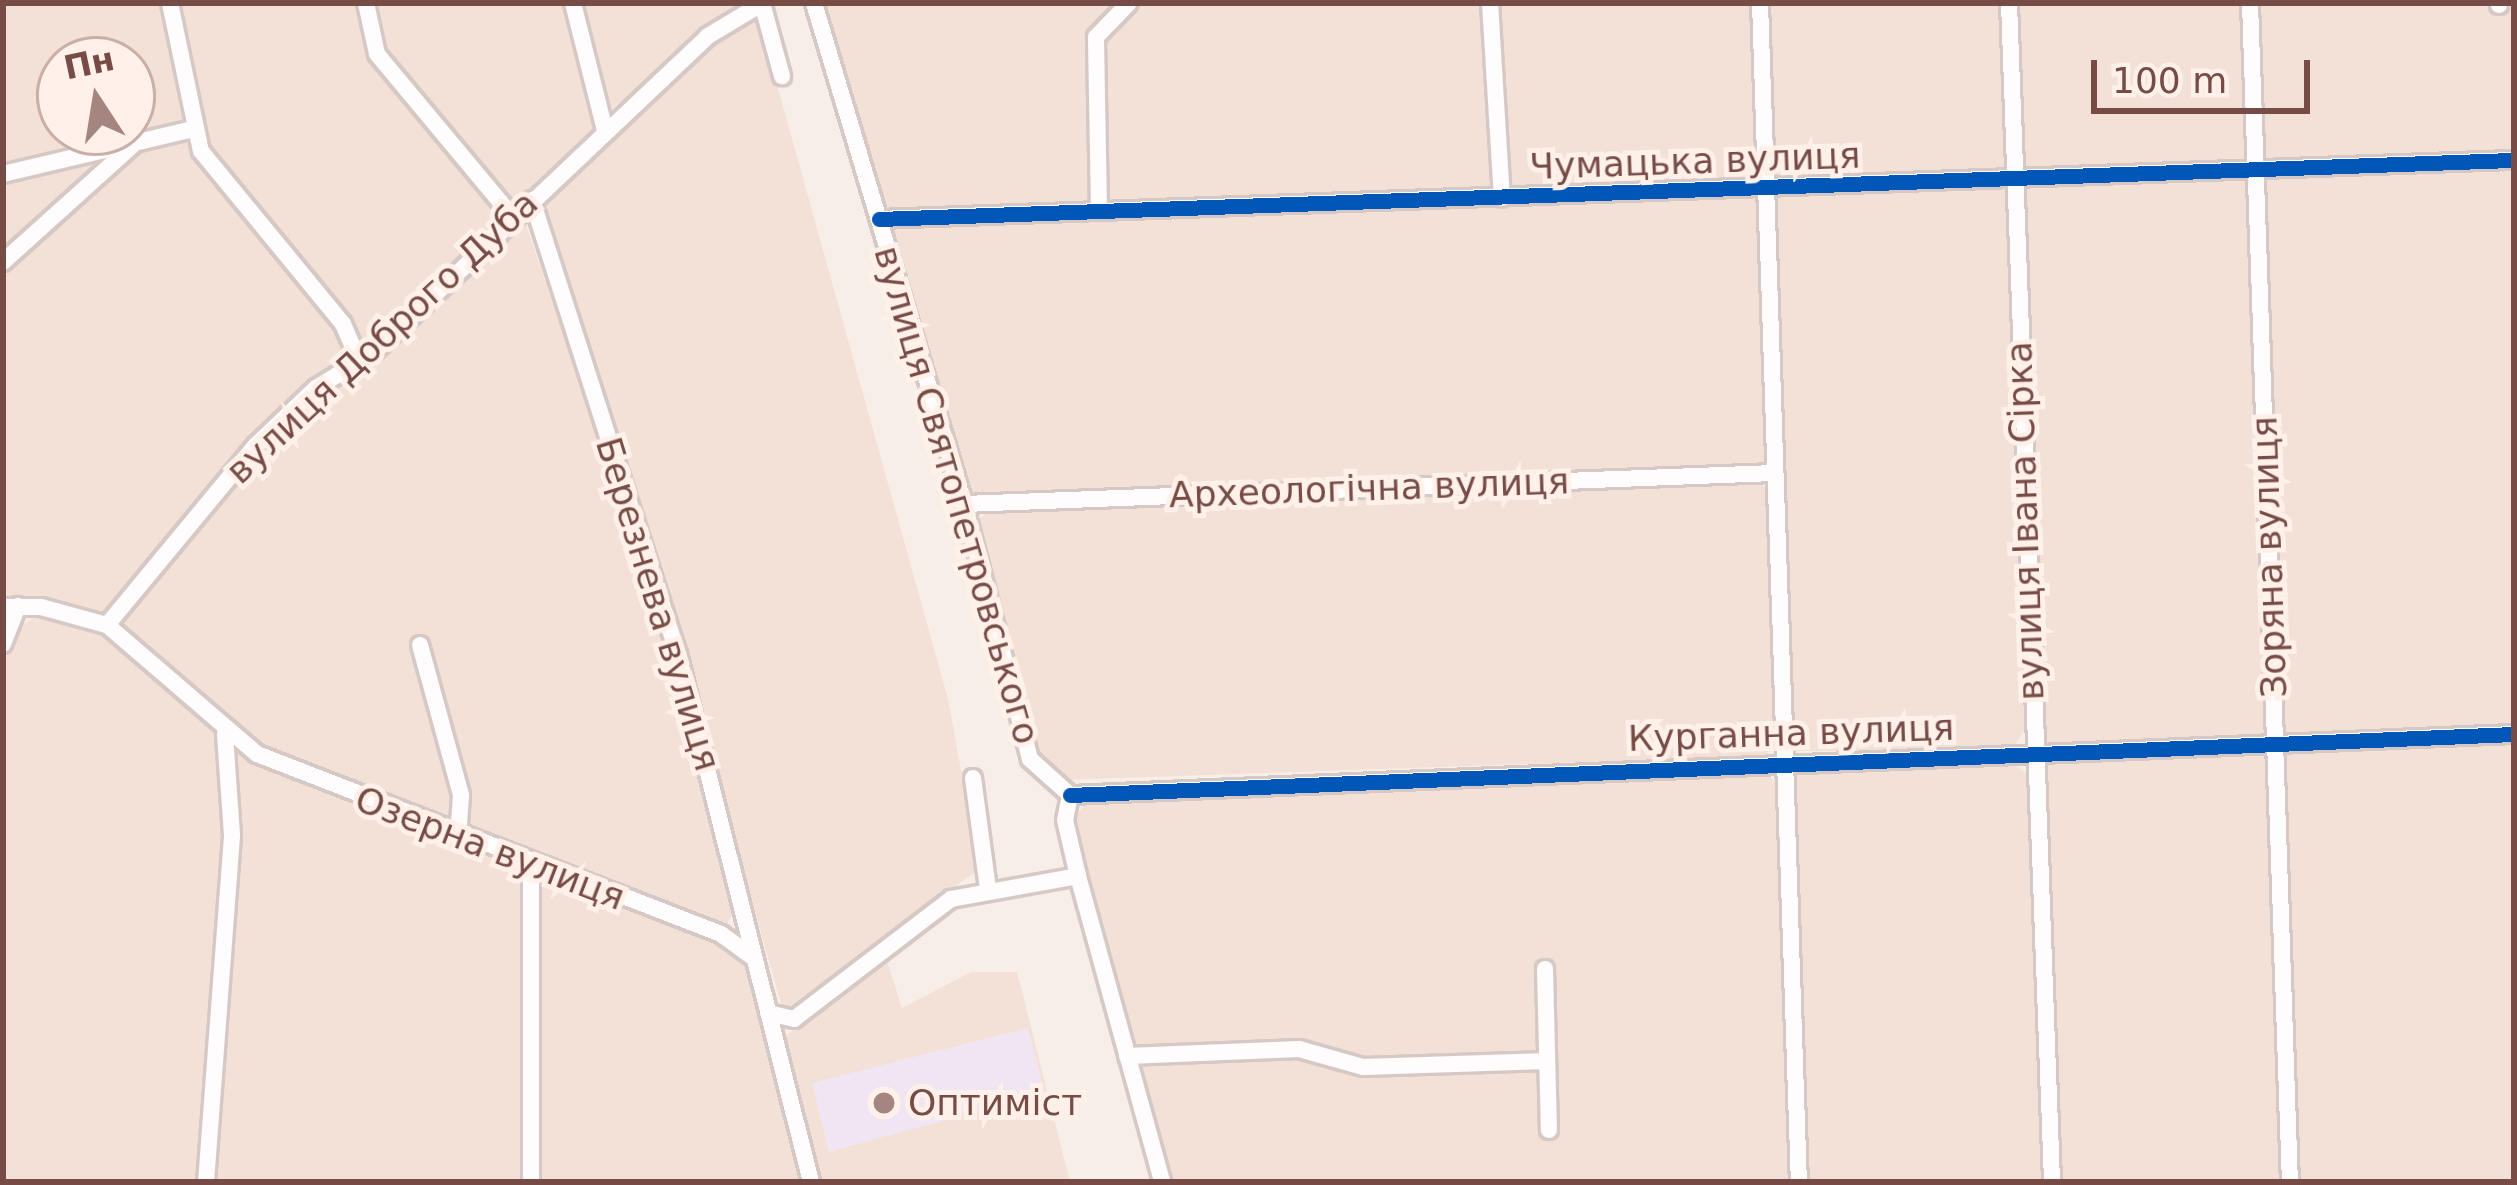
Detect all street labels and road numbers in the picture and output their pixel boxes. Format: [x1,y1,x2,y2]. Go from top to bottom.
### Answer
street label: Чумацька вулиця [1529,134,1861,188]
street label: вулиця Доброго Дуба [217,181,547,493]
street label: вулиця Святопетровського [865,241,1049,749]
street label: вулиця Івана Сірка [1997,341,2053,701]
street label: Зоряна вулиця [2242,415,2296,699]
street label: Березнева вулиця [587,432,729,776]
street label: Археологічна вулиця [1168,459,1570,517]
street label: Курганна вулиця [1627,706,1955,760]
street label: Озерна вулиця [349,777,631,919]

